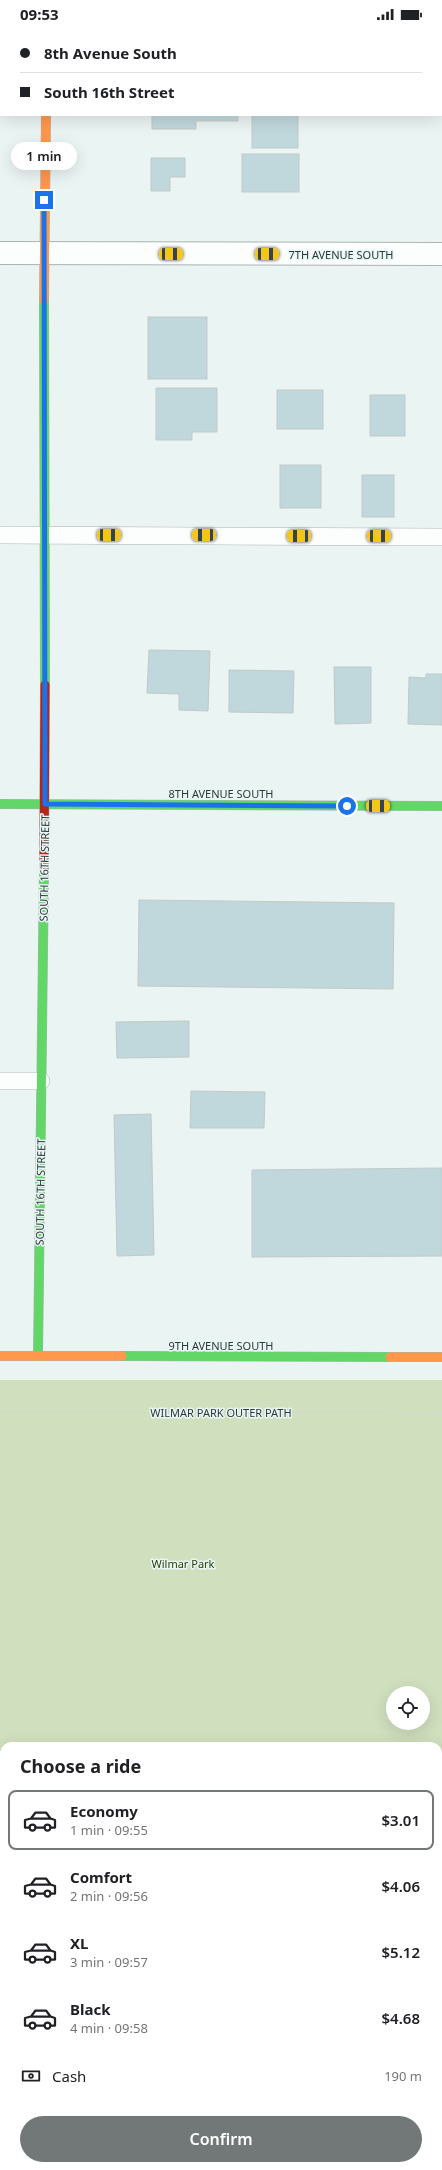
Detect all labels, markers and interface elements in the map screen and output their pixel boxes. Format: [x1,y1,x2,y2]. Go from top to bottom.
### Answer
text: 09:53 [20,4,59,24]
text: 8th Avenue South [44,43,177,63]
text: South 16th Street [44,82,174,102]
callout: 1 min [11,142,77,170]
text: 1 min [26,147,62,165]
route end [35,191,53,209]
street label: 7TH AVENUE SOUTH [288,247,394,262]
car [159,248,183,260]
car [255,248,279,260]
car [97,529,121,541]
car [192,529,216,541]
car [287,530,311,542]
car [367,530,391,542]
street label: 8TH AVENUE SOUTH [168,786,274,801]
route start [338,797,356,815]
car [366,800,390,812]
street label: SOUTH 16TH STREET [36,814,52,922]
street label: SOUTH 16TH STREET [32,1138,48,1246]
street label: 9TH AVENUE SOUTH [168,1338,274,1353]
street label: WILMAR PARK OUTER PATH [150,1405,292,1420]
park label: Wilmar Park [151,1556,215,1571]
map controls [386,1686,430,1730]
button: locate [386,1686,430,1730]
text: Choose a ride [20,1754,141,1778]
text: Economy [70,1801,138,1821]
icon: car [22,1802,58,1838]
text: $3.01 [382,1810,420,1830]
text: 1 min · 09:55 [70,1821,148,1839]
text: Comfort [70,1867,132,1887]
icon: car [22,1868,58,1904]
text: $4.06 [382,1876,420,1896]
text: 2 min · 09:56 [70,1887,148,1905]
text: XL [70,1933,88,1953]
icon: car [22,1934,58,1970]
text: $5.12 [382,1942,420,1962]
text: 3 min · 09:57 [70,1953,148,1971]
text: Black [70,1999,110,2019]
icon: car [22,2000,58,2036]
text: $4.68 [382,2008,420,2028]
text: 4 min · 09:58 [70,2019,148,2037]
icon: cash [20,2065,42,2087]
text: Cash [52,2066,86,2086]
text: 190 m [384,2067,422,2085]
button: Confirm [20,2116,422,2162]

